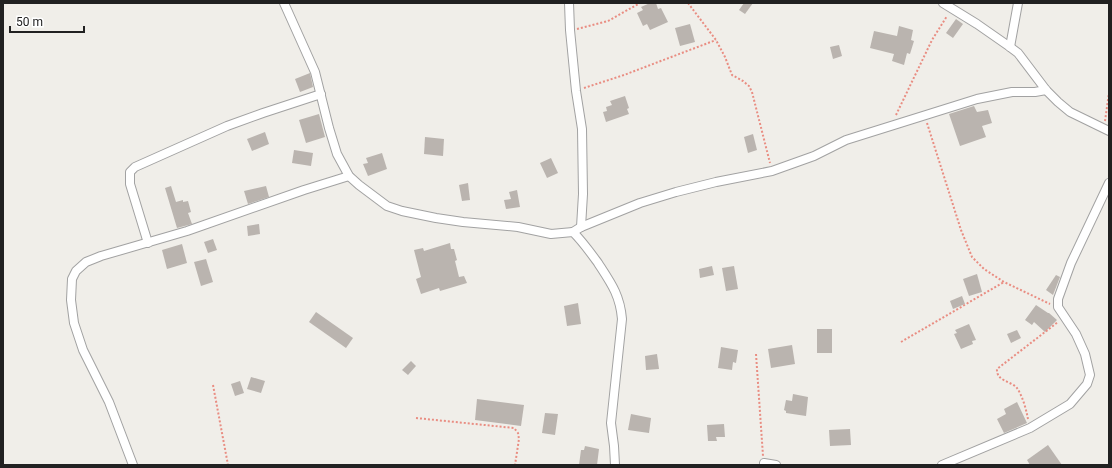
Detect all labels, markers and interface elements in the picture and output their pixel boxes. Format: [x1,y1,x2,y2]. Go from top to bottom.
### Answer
scale bar [10,8,84,34]
text: 50 m [16,15,43,29]

